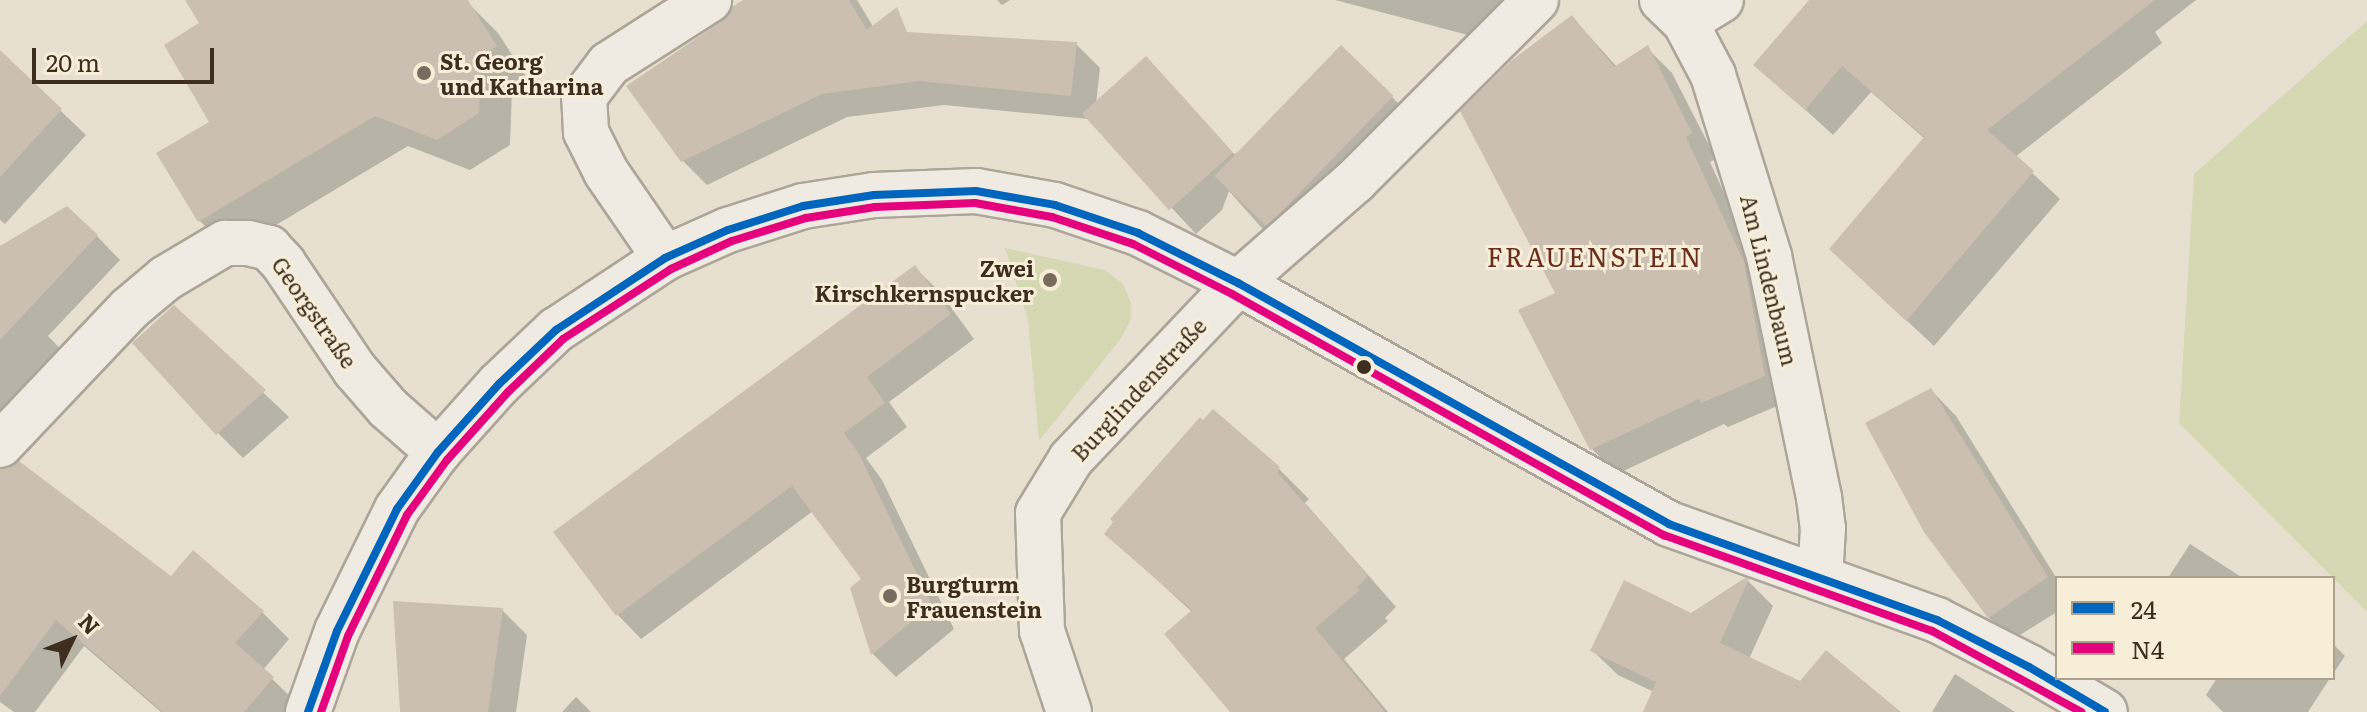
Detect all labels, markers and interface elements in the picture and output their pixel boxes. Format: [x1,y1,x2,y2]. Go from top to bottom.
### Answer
scale bar [36,32,218,82]
text: 20 m [46,44,100,79]
place label: St. Georg und Katharina [440,47,603,98]
marker: St. Georg und Katharina [415,64,433,82]
street label: Am Lindenbaum [1736,192,1804,368]
district label: FRAUENSTEIN [1487,240,1703,272]
street label: Georgstraße [267,251,363,373]
place label: Zwei Kirschkernspucker [814,254,1034,306]
marker: Zwei Kirschkernspucker [1041,271,1059,289]
street label: Burglindenstraße [1065,312,1211,466]
unlabelled marker [1356,359,1372,375]
place label: Burgturm Frauenstein [906,570,1042,622]
legend [2055,576,2335,680]
marker: Burgturm Frauenstein [881,587,899,605]
text: 24 [2131,591,2156,626]
north arrow [32,600,112,680]
text: N [72,605,108,641]
text: N4 [2131,631,2164,666]

